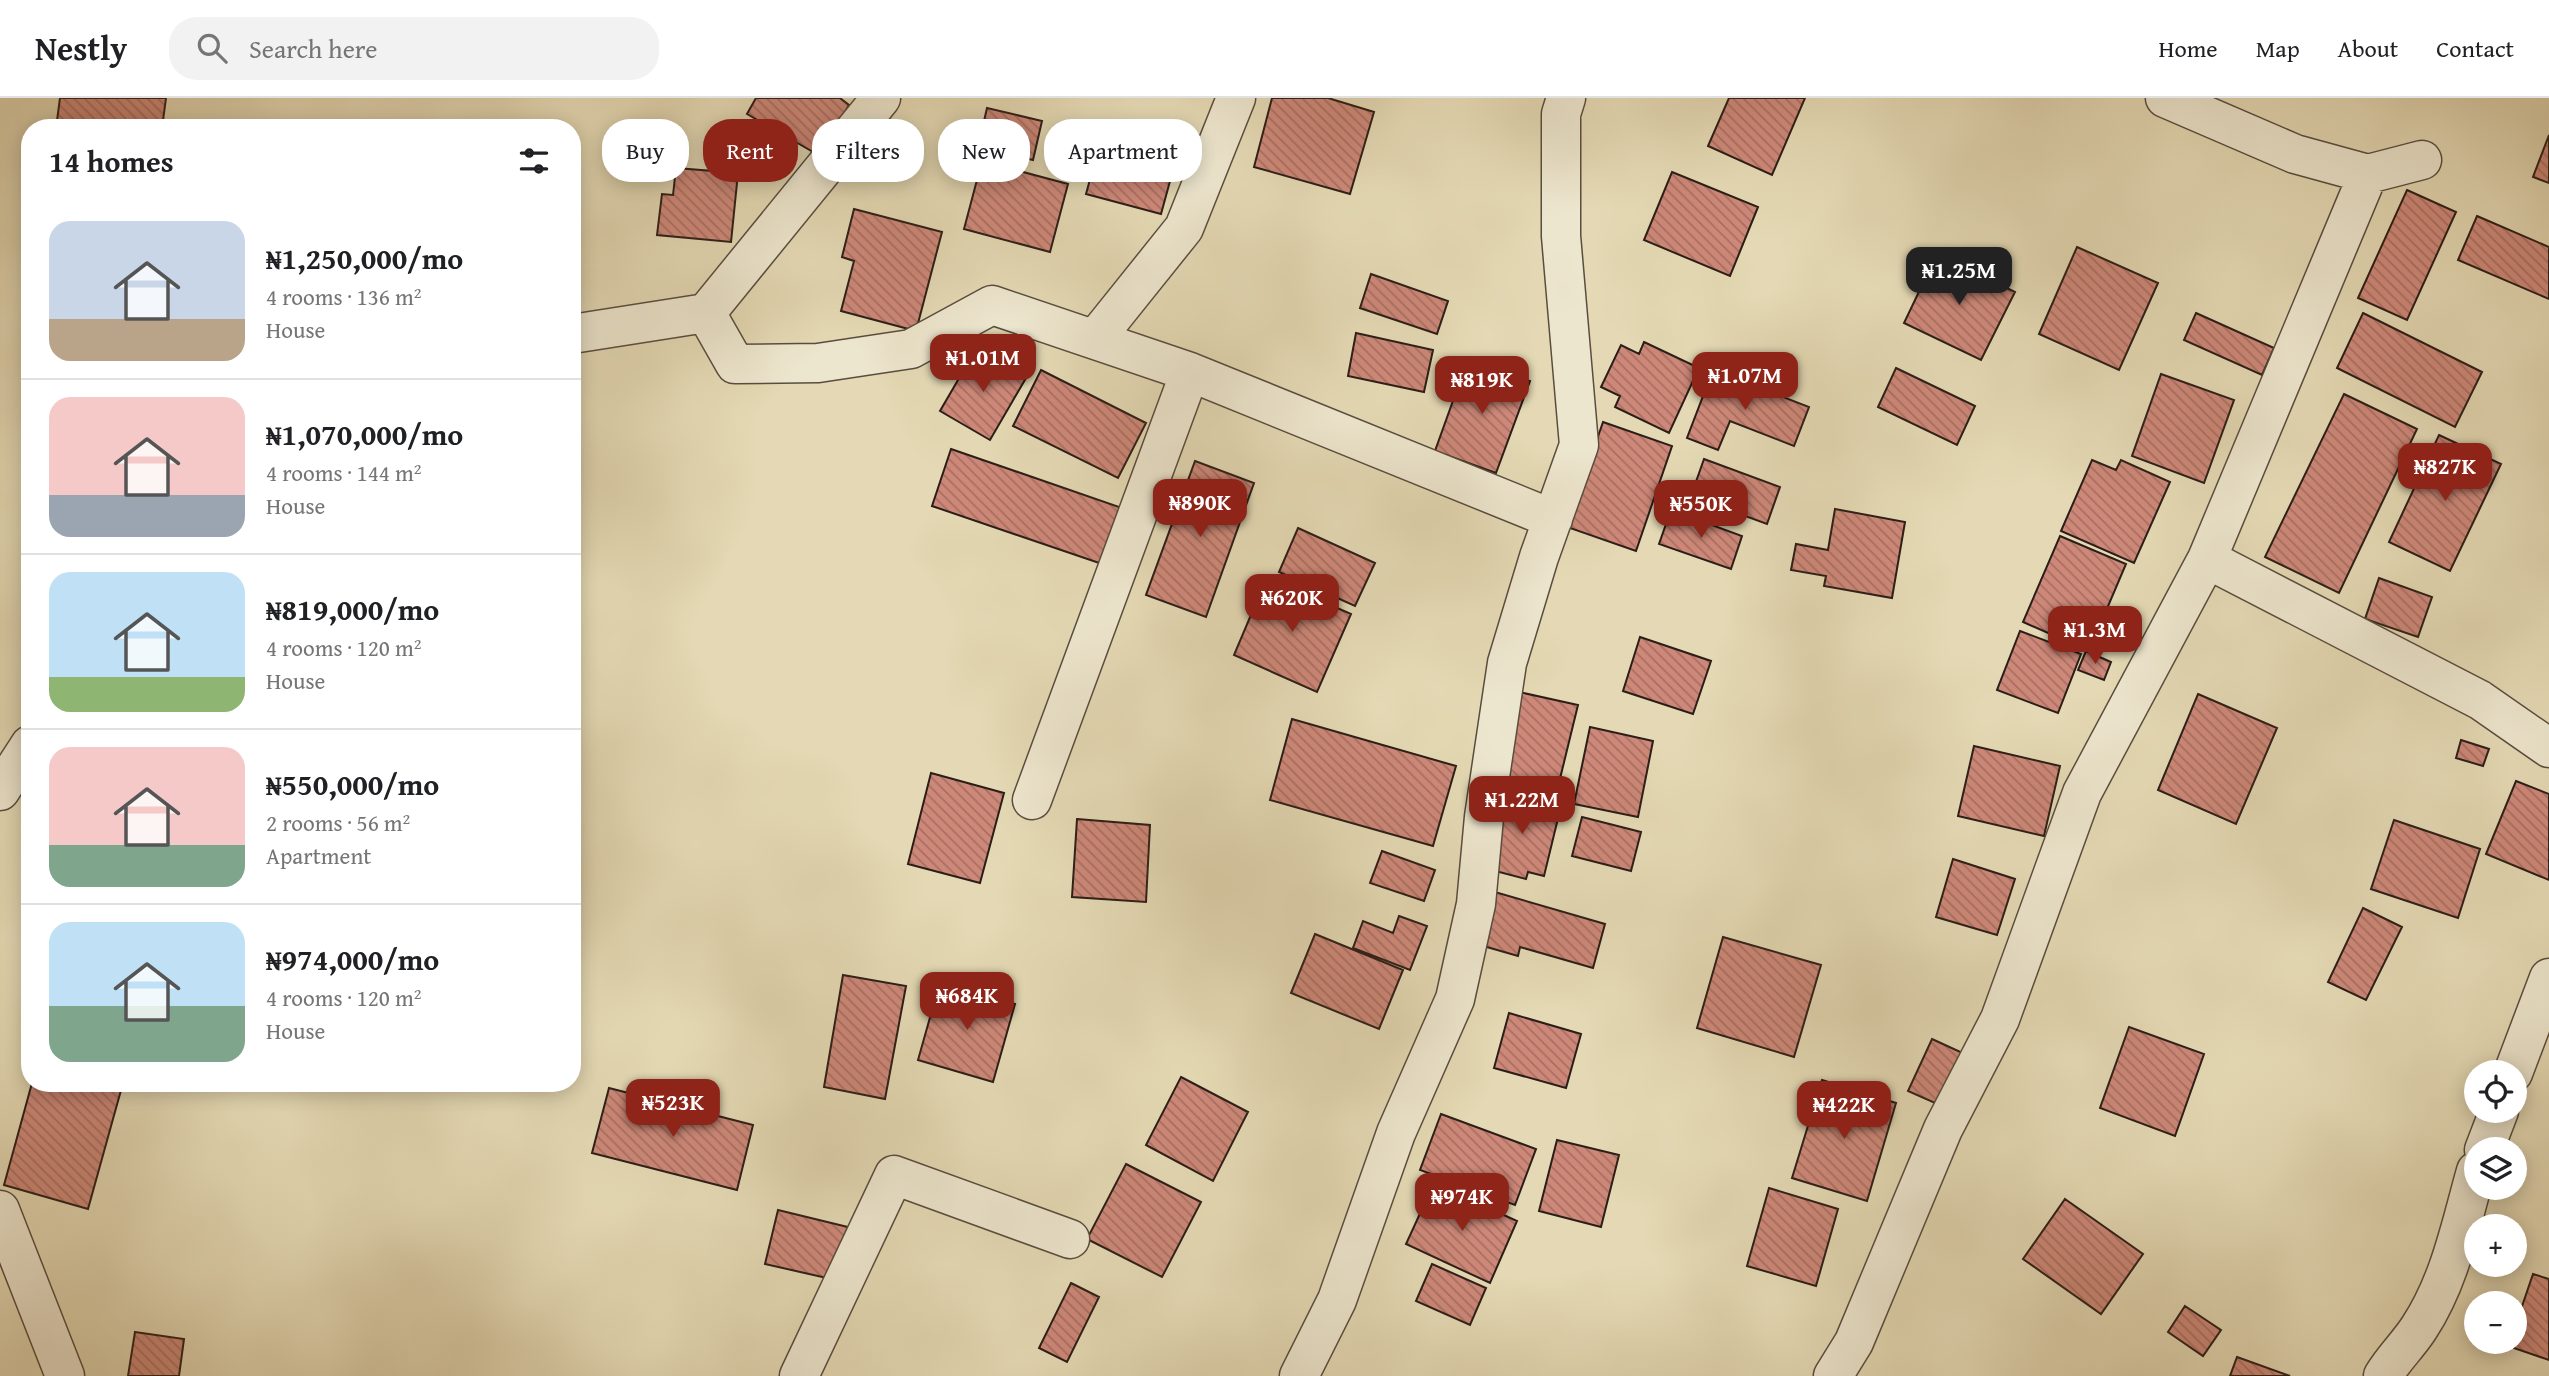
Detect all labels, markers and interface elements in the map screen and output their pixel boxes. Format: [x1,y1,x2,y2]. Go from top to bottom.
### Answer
search box [169,17,659,80]
text: Nestly [35,24,127,72]
icon: search [193,29,231,67]
text: Search here [249,29,377,68]
text: Home [2159,31,2218,66]
text: Map [2256,31,2300,66]
text: About [2338,31,2398,66]
text: Contact [2436,31,2514,66]
chip: Buy [602,119,689,182]
chip: Rent [703,119,798,182]
chip: Filters [812,119,924,182]
chip: New [938,119,1030,182]
chip: Apartment [1044,119,1202,182]
text: 14 homes [49,139,174,183]
icon: filters [515,142,553,180]
text: ₦1,250,000/mo [266,236,463,280]
pin: ₦1.25M [1902,248,2016,307]
icon: home [105,249,189,333]
text: ₦1.25M [1922,253,1996,286]
text: 4 rooms · 136 m² [266,280,421,313]
text: House [266,313,325,346]
pin: ₦1.01M [926,334,1040,394]
text: ₦1.01M [946,340,1020,373]
pin: ₦1.07M [1688,352,1802,412]
pin: ₦819K [1433,356,1531,416]
text: ₦1.07M [1708,358,1782,391]
text: ₦819K [1451,362,1513,395]
text: ₦1,070,000/mo [266,412,463,456]
icon: home [105,425,189,509]
pin: ₦827K [2396,444,2494,503]
text: ₦827K [2414,449,2476,482]
text: 4 rooms · 144 m² [266,456,421,489]
pin: ₦890K [1151,480,1249,539]
pin: ₦550K [1652,480,1750,540]
text: ₦890K [1169,485,1231,518]
text: ₦550K [1670,486,1732,519]
text: House [266,489,325,522]
pin: ₦620K [1243,574,1341,634]
text: ₦620K [1261,580,1323,613]
text: ₦819,000/mo [266,587,439,631]
icon: home [105,600,189,684]
pin: ₦1.3M [2046,606,2144,666]
text: ₦1.3M [2064,612,2126,645]
text: 4 rooms · 120 m² [266,631,421,664]
text: House [266,664,325,697]
text: ₦550,000/mo [266,762,439,806]
icon: home [105,775,189,859]
pin: ₦1.22M [1465,776,1579,836]
text: ₦1.22M [1485,782,1559,815]
text: 2 rooms · 56 m² [266,806,410,839]
text: Apartment [266,839,371,872]
text: ₦974,000/mo [266,937,439,981]
icon: home [105,950,189,1034]
pin: ₦684K [918,972,1016,1032]
text: ₦684K [936,978,998,1011]
text: 4 rooms · 120 m² [266,981,421,1014]
text: House [266,1014,325,1047]
map controls [2464,1060,2527,1354]
button: locate [2464,1060,2527,1123]
pin: ₦523K [624,1080,722,1139]
pin: ₦422K [1795,1082,1893,1141]
text: ₦523K [642,1085,704,1118]
text: ₦422K [1813,1087,1875,1120]
button: layers [2464,1137,2527,1200]
pin: ₦974K [1413,1174,1511,1233]
text: ₦974K [1431,1179,1493,1212]
button: + [2464,1214,2527,1277]
button: − [2464,1291,2527,1354]

